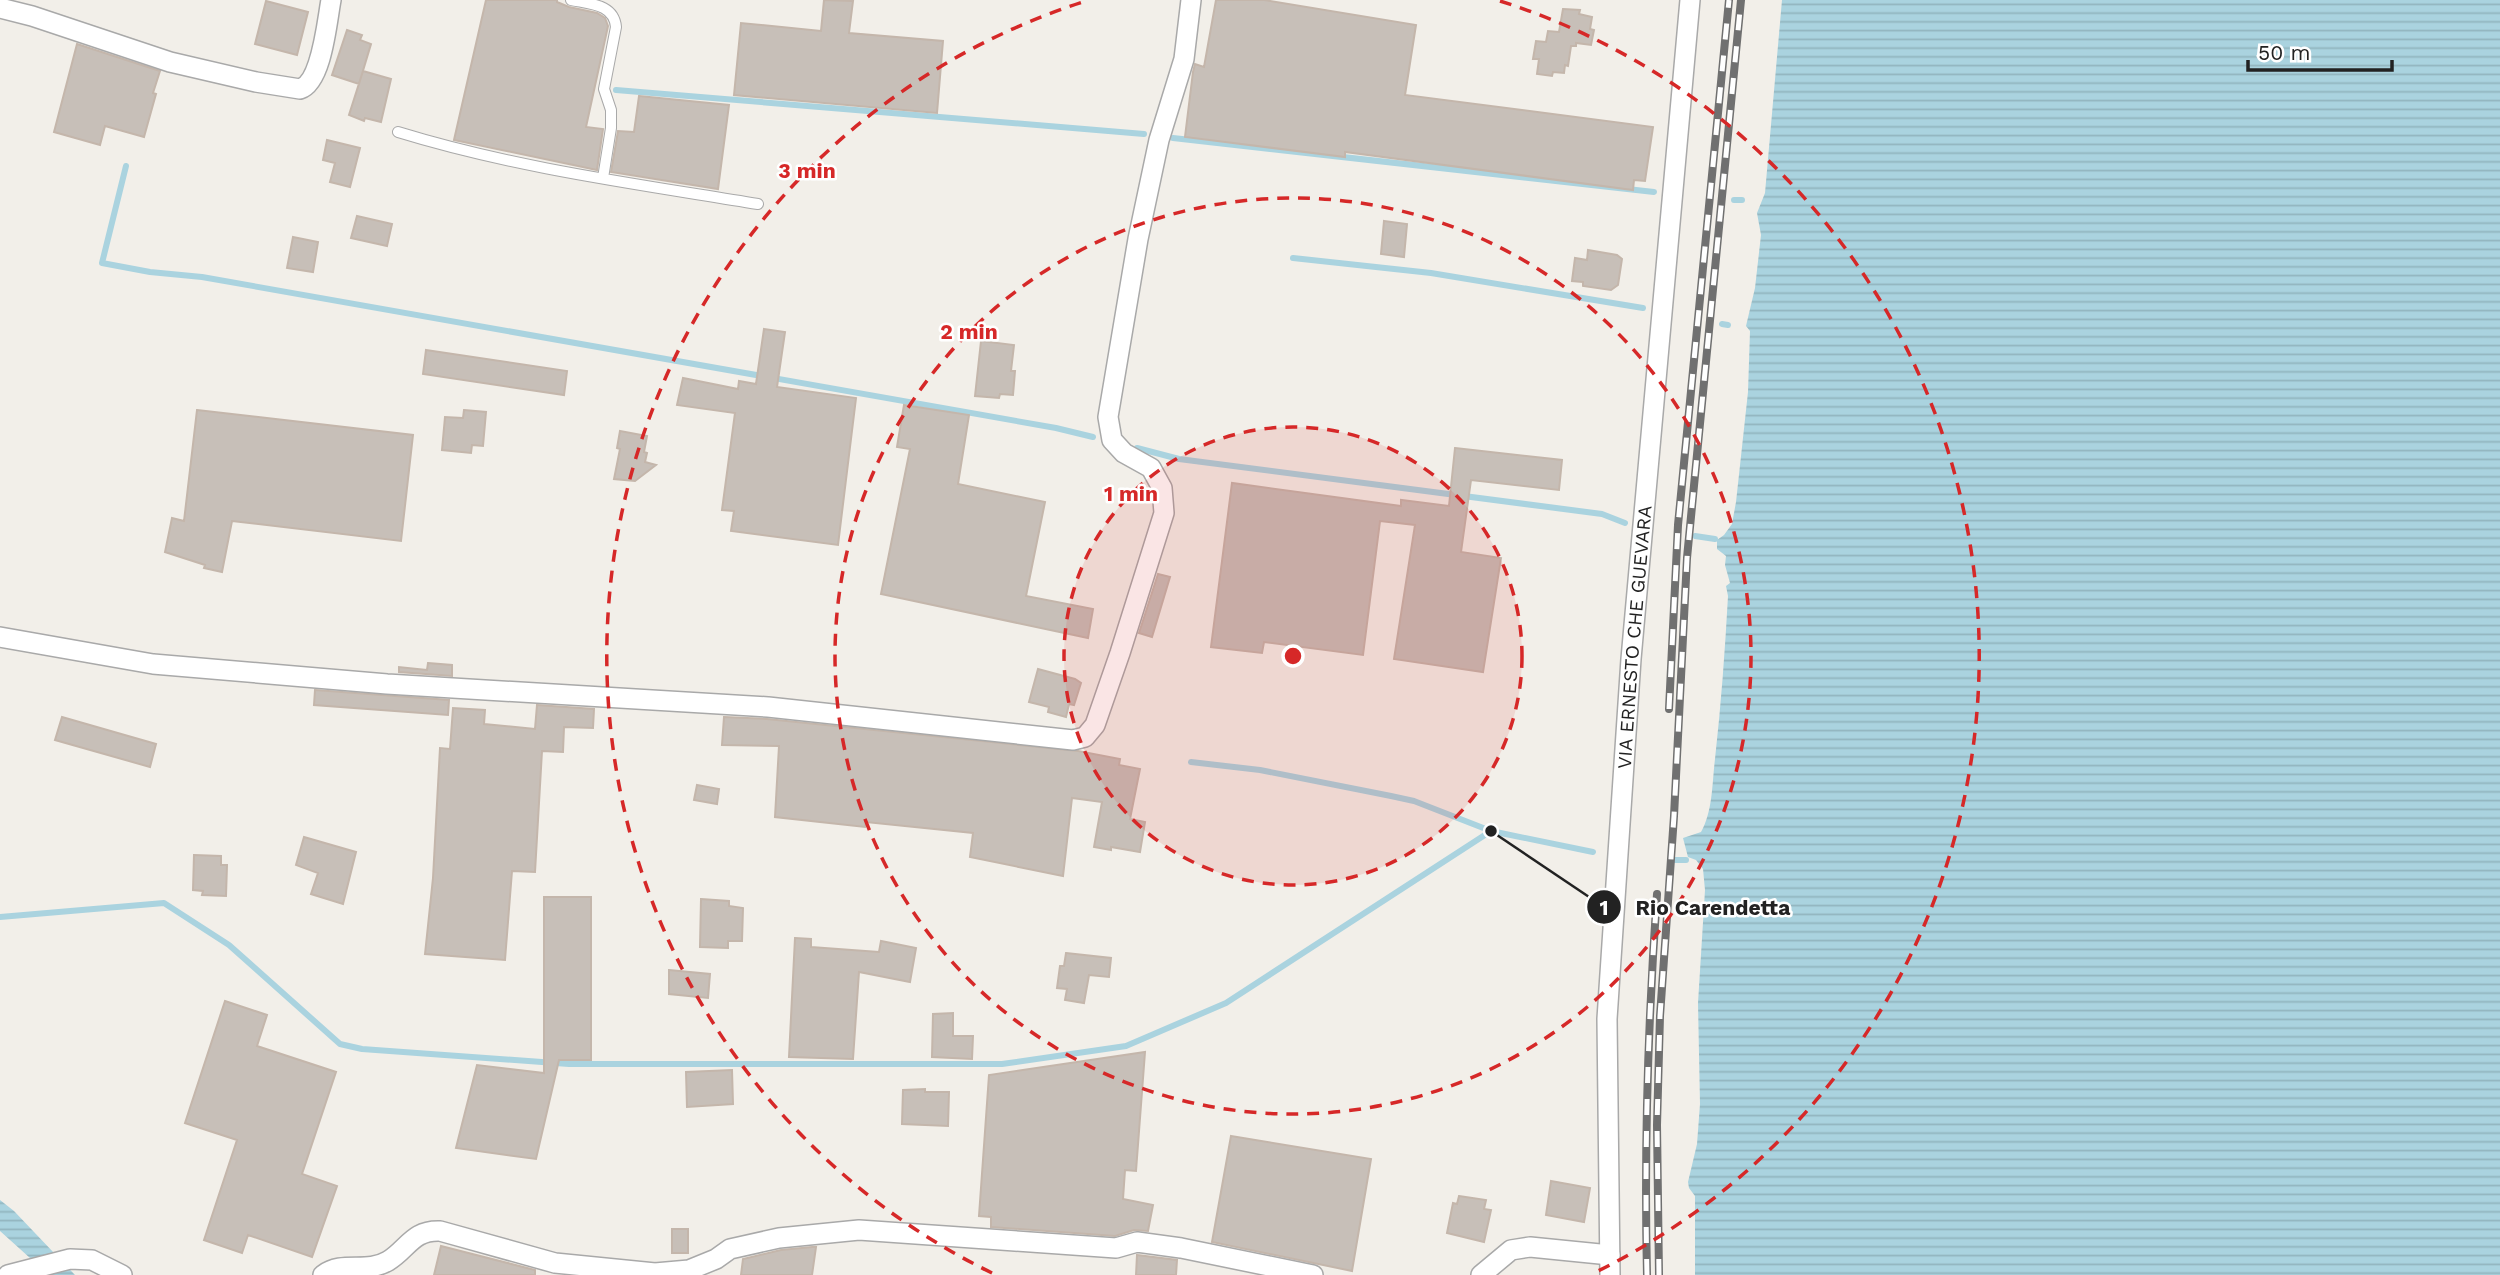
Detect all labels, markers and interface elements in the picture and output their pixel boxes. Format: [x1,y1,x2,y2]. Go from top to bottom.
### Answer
scale bar [2248,28,2392,72]
text: 50 m [2258,40,2310,65]
text: 3 min [778,158,836,183]
text: 2 min [940,319,998,344]
text: 1 min [1104,481,1158,506]
street label: VIA ERNESTO CHE GUEVARA [1612,504,1656,769]
centre of rings [1281,644,1305,668]
callout: Rio Carendetta [1586,886,1804,928]
text: 1 [1599,895,1609,920]
text: Rio Carendetta [1636,895,1791,920]

